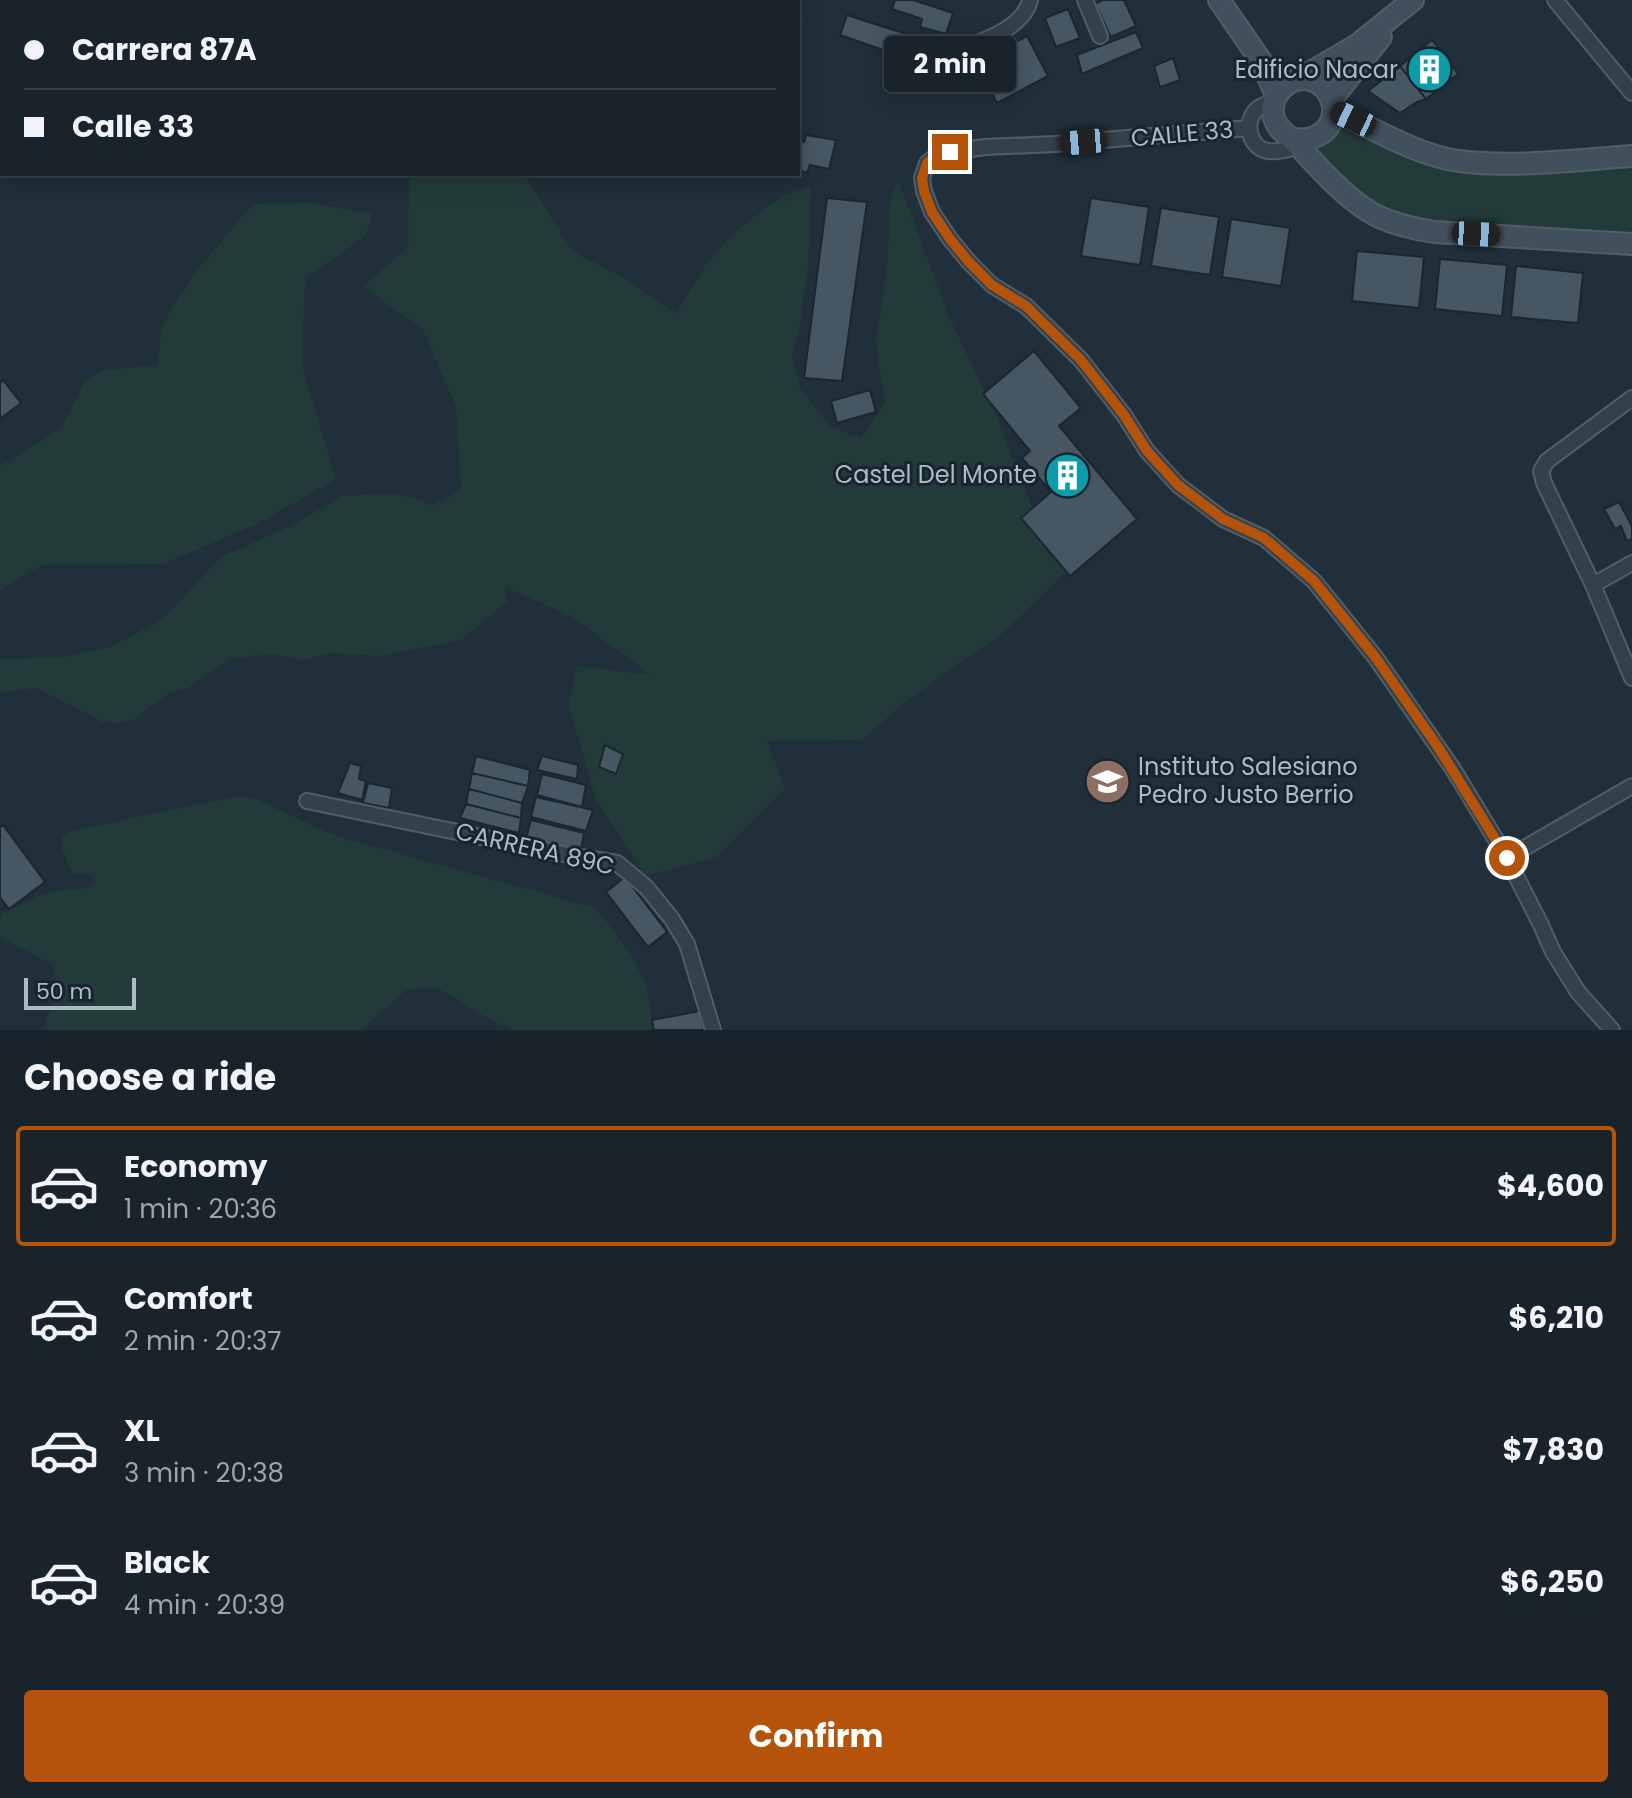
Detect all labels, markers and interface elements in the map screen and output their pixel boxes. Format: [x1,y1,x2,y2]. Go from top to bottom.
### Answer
text: Carrera 87A [72,28,257,71]
callout: 2 min [884,36,1016,92]
text: 2 min [913,46,987,82]
building icon: Edificio Nacar [1405,46,1453,94]
place label: Edificio Nacar [1235,53,1398,86]
car [1326,98,1380,140]
text: Calle 33 [72,105,194,148]
street label: CALLE 33 [1129,113,1234,154]
car [1058,128,1108,156]
route end [932,134,968,170]
car [1451,221,1501,247]
building icon: Castel Del Monte [1044,451,1092,499]
place label: Castel Del Monte [835,458,1037,491]
place label: Instituto Salesiano Pedro Justo Berrio [1138,750,1358,811]
school or university icon: Instituto Salesiano Pedro Justo Berrio [1083,757,1131,805]
street label: CARRERA 89C [452,814,618,883]
route start [1489,840,1525,876]
scale bar [24,974,136,1010]
text: 50 m [36,976,92,1007]
text: Choose a ride [24,1052,276,1103]
text: Economy [124,1145,268,1188]
icon: car [28,1150,100,1222]
text: $4,600 [1497,1164,1604,1207]
text: 1 min · 20:36 [124,1191,277,1227]
text: Comfort [124,1277,253,1320]
icon: car [28,1282,100,1354]
text: $6,210 [1509,1296,1604,1339]
text: 2 min · 20:37 [124,1323,281,1359]
text: XL [124,1409,160,1452]
icon: car [28,1414,100,1486]
text: $7,830 [1502,1428,1604,1471]
text: 3 min · 20:38 [124,1455,284,1491]
text: Black [124,1541,210,1584]
icon: car [28,1546,100,1618]
text: $6,250 [1500,1560,1604,1603]
text: 4 min · 20:39 [124,1587,285,1623]
button: Confirm [24,1690,1608,1782]

